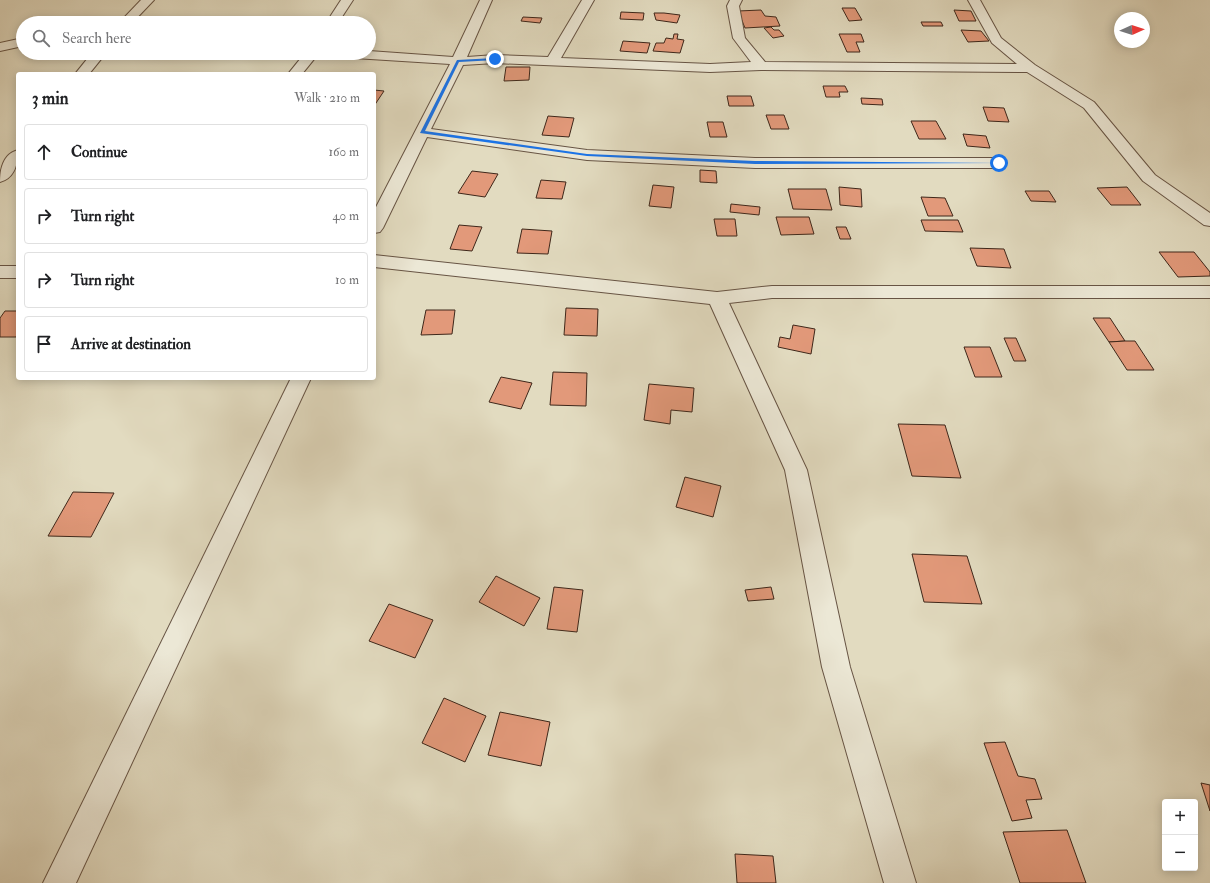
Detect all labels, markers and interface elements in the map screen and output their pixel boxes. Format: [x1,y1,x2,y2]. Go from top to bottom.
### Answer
north arrow [1114,12,1150,48]
search box [16,16,376,60]
icon: search [30,27,52,49]
text: Search here [62,29,131,48]
route end [486,50,504,68]
text: 3 min [32,88,69,109]
text: Walk · 210 m [294,90,360,106]
icon: ahead [33,141,55,163]
text: Continue [71,143,127,162]
text: 160 m [328,144,359,160]
route start [990,154,1008,172]
icon: right [33,205,55,227]
text: Turn right [71,207,134,226]
text: 40 m [333,208,359,224]
icon: right [33,269,55,291]
text: Turn right [71,271,134,290]
text: 10 m [335,272,359,288]
icon: arrive [33,333,55,355]
text: Arrive at destination [71,335,191,354]
map controls [1162,799,1198,871]
button: + [1162,799,1198,835]
button: − [1162,835,1198,871]

